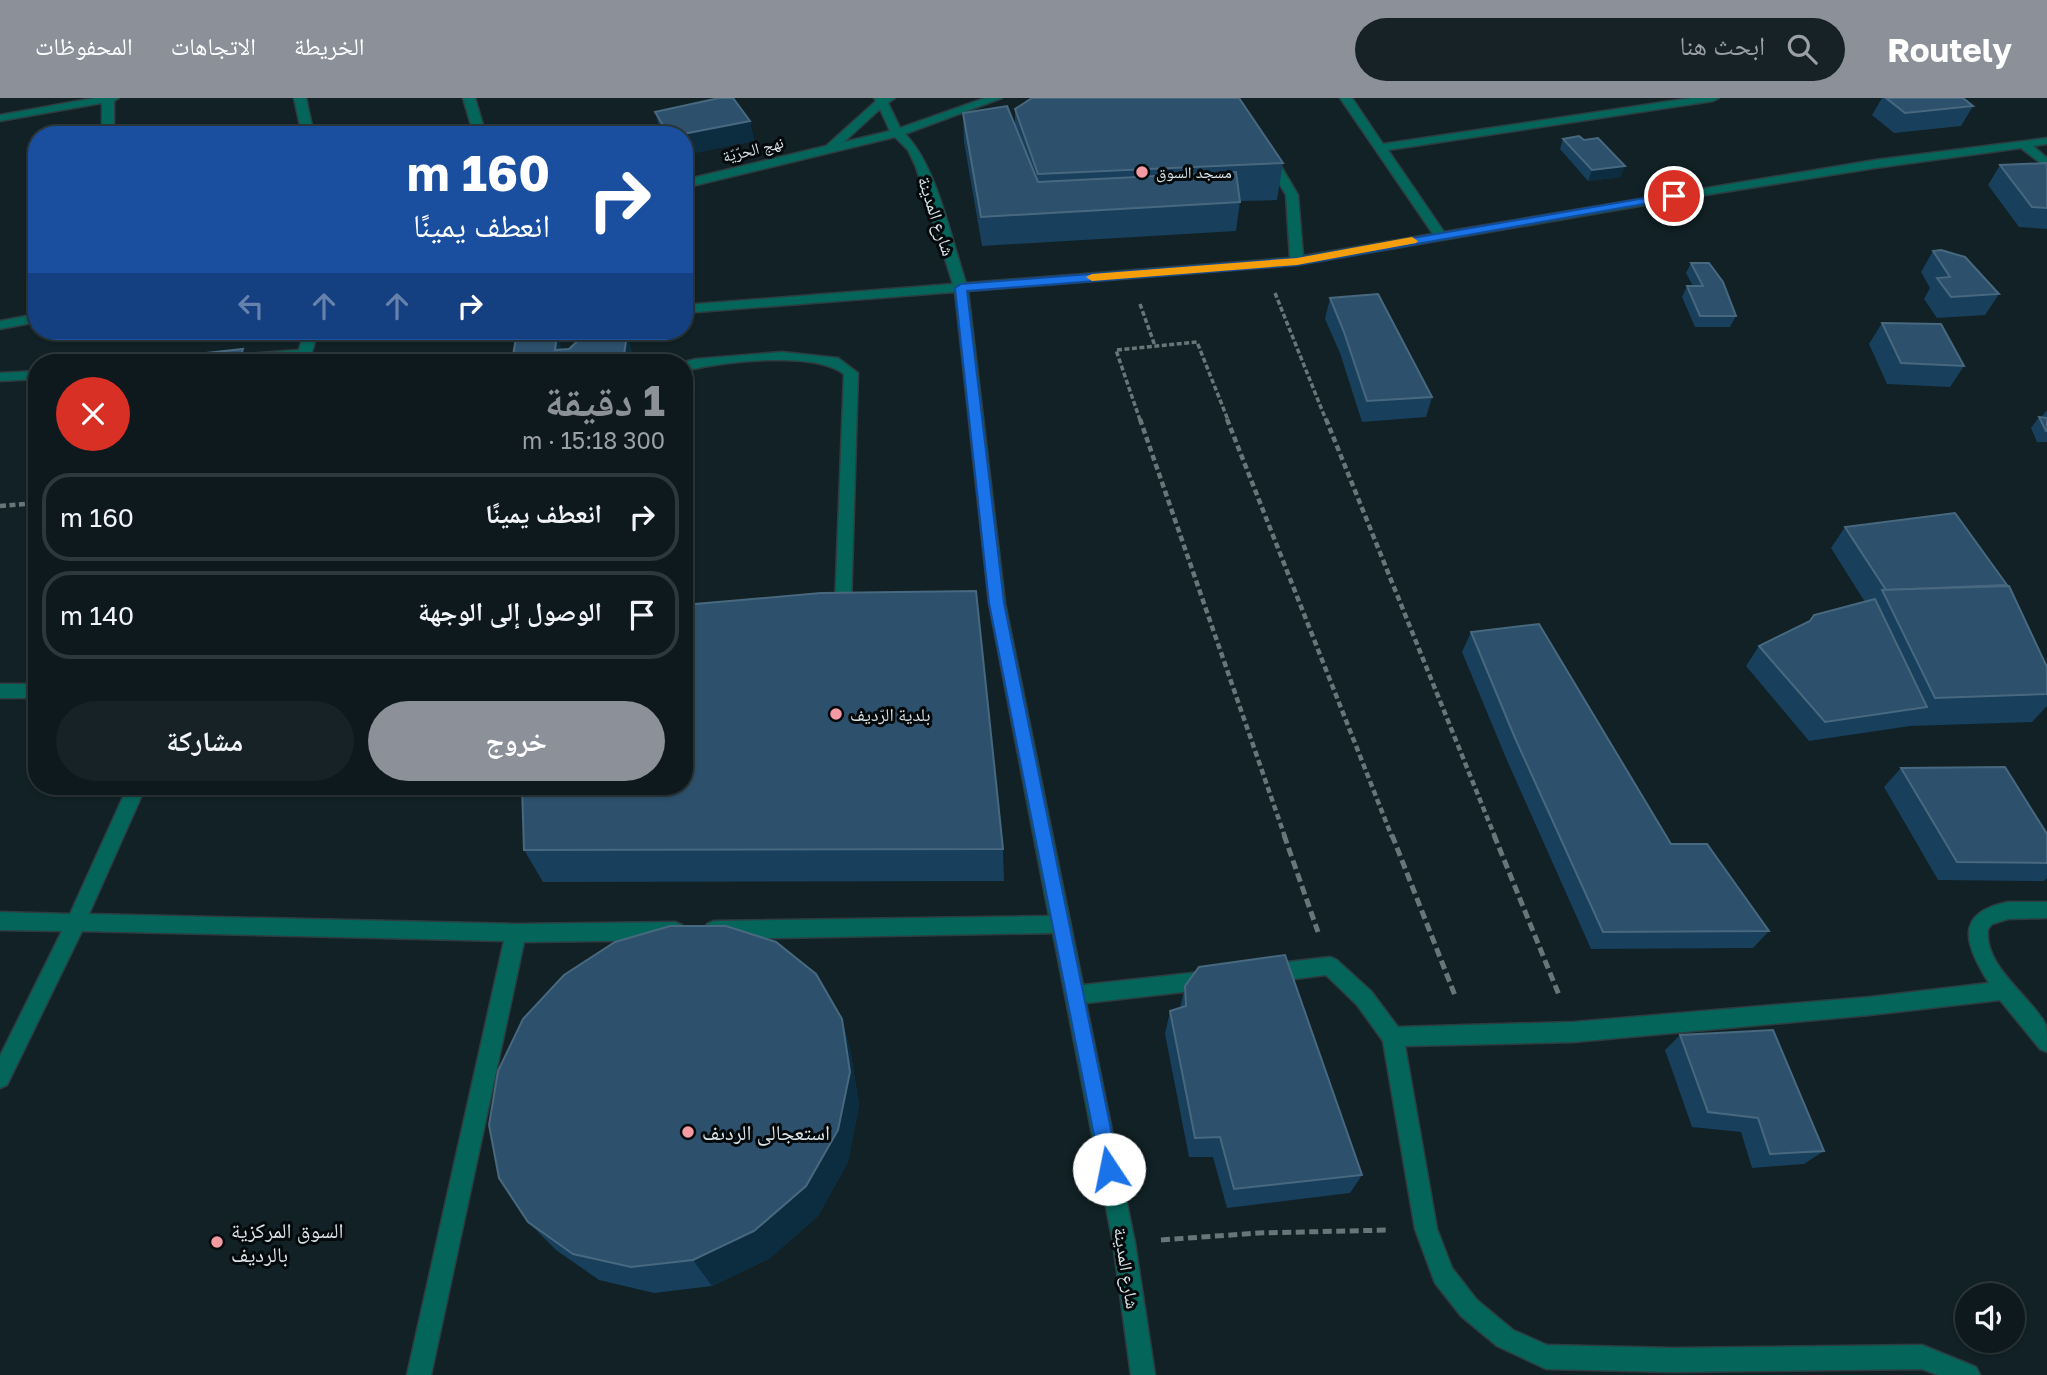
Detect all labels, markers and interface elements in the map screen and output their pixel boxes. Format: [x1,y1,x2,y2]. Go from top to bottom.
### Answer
search box [1355,18,1845,81]
text: ابحث هنا [1679,30,1765,61]
icon: search [1783,30,1821,68]
text: Routely [1887,30,2012,69]
text: المحفوظات [35,31,133,60]
text: الاتجاهات [171,31,256,60]
text: الخريطة [294,31,365,60]
street label: نهج الحرّيّة [720,132,786,167]
text: 160 m [407,143,550,202]
icon: right [574,154,665,245]
place label: مسجد السوق [1156,162,1232,183]
marker: مسجد السوق [1134,164,1150,180]
pin [1644,166,1704,226]
street label: شارع المدينة [913,173,960,259]
icon: arrive [1655,177,1693,215]
text: انعطف يمينًا [413,206,550,244]
icon: left [232,287,270,325]
icon: ahead [305,287,343,325]
icon: ahead [378,287,416,325]
icon: right [451,287,489,325]
text: 1 دقيقة [545,375,665,425]
button: close [56,377,130,451]
text: 300 m · 15:18 [522,426,665,454]
text: انعطف يمينًا [485,498,602,529]
icon: right [623,498,661,536]
text: 160 m [60,502,134,533]
text: الوصول إلى الوجهة [418,596,602,627]
icon: arrive [623,596,661,634]
text: 140 m [60,600,134,631]
button: مشاركة [56,701,354,781]
button: خروج [368,701,665,781]
place label: بلدية الرّديف [850,703,930,726]
marker: بلدية الرّديف [828,706,844,722]
place label: استعجالى الردىف [702,1119,830,1146]
marker: استعجالى الردىف [680,1124,696,1140]
position arrow [1072,1132,1146,1206]
place label: السوق المركزية بالرديف [231,1217,344,1267]
street label: شارع المدينة [1109,1226,1144,1311]
marker: السوق المركزية بالرديف [209,1234,225,1250]
map controls [1955,1283,2025,1353]
button: sound [1955,1283,2025,1353]

